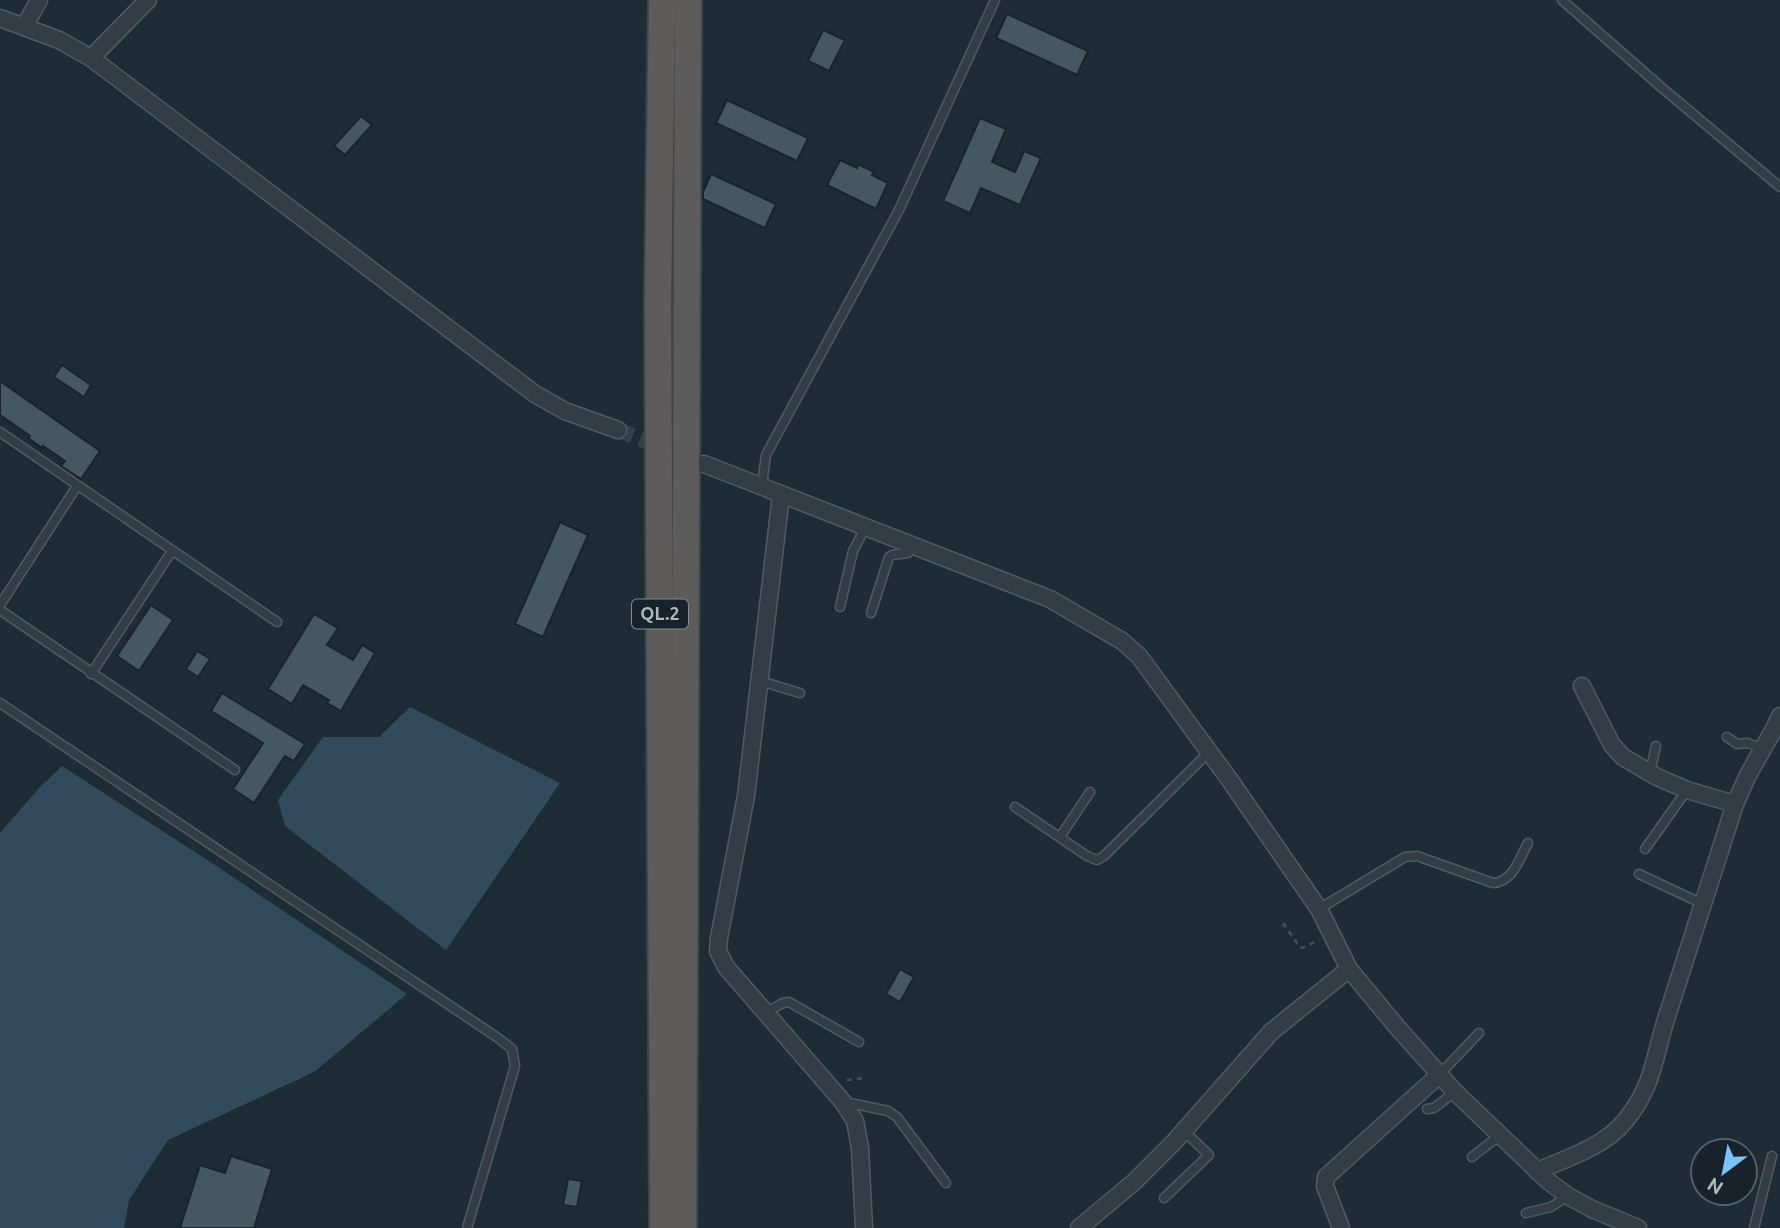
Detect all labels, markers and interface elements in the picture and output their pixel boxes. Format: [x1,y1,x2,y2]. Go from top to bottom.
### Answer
road number: QL.2 [632,600,688,628]
north arrow [1689,1137,1759,1207]
text: N [1703,1173,1727,1200]

